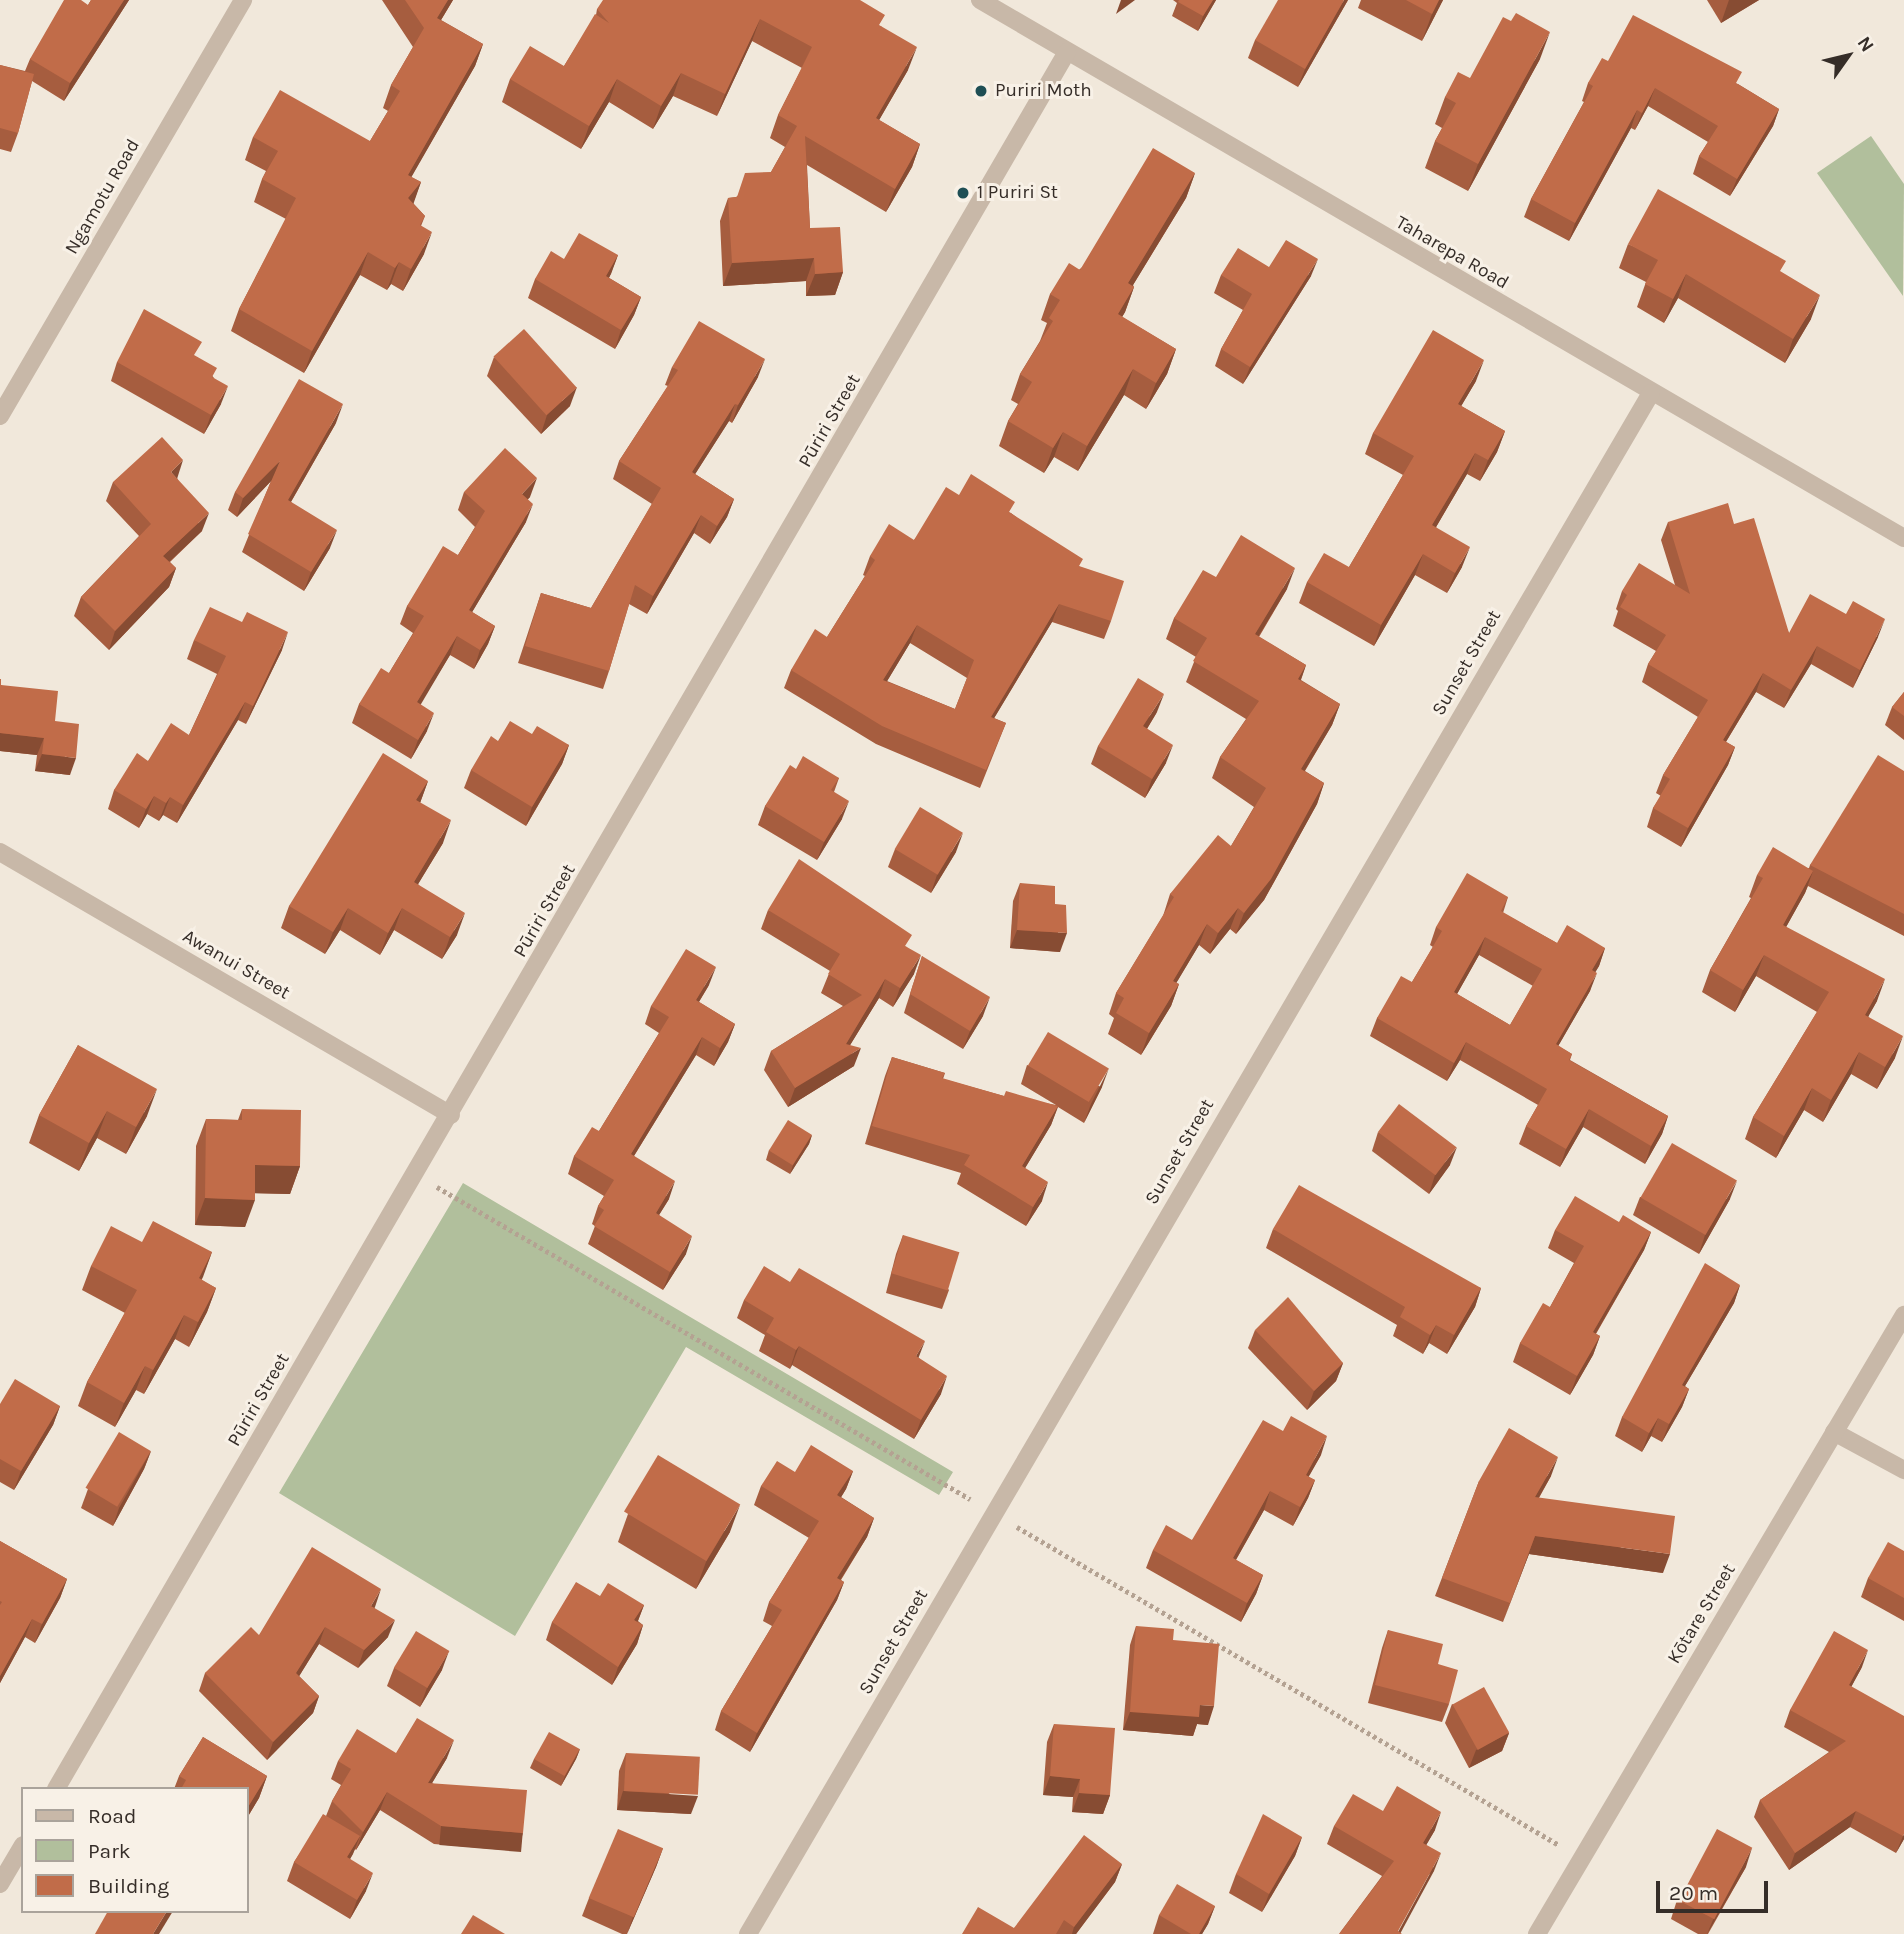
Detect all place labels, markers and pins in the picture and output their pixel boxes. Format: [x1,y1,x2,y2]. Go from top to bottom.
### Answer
place label: Puriri Moth [995,80,1092,102]
marker: Puriri Moth [973,83,989,99]
place label: 1 Puriri St [977,182,1058,204]
marker: 1 Puriri St [955,185,971,201]

